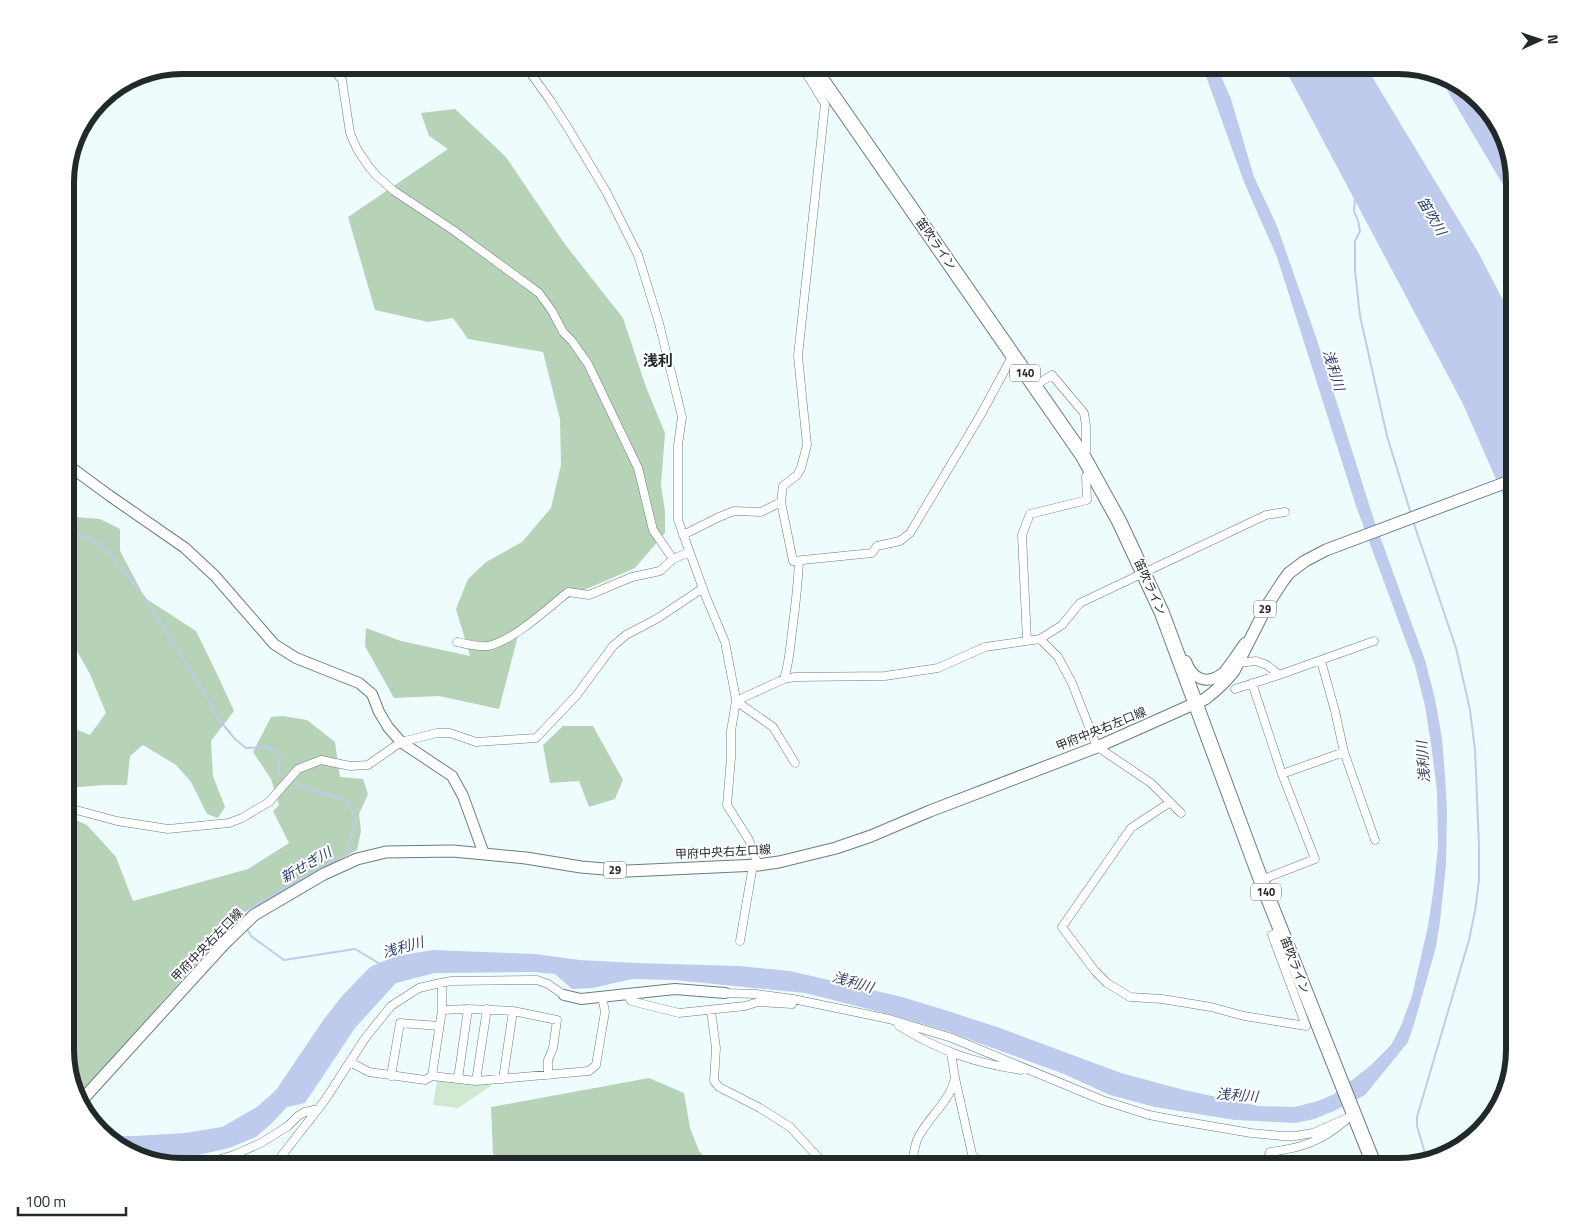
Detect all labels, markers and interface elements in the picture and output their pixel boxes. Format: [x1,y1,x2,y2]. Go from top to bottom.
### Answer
north arrow [1515,15,1565,65]
text: N [1543,34,1564,45]
water label: 笛吹川 [1413,192,1453,241]
street label: 笛吹ライン [911,214,961,274]
water label: 浅利川 [1318,347,1351,395]
district label: 浅利 [643,349,673,372]
road number: 140 [1010,364,1040,382]
street label: 笛吹ライン [1130,556,1171,618]
road number: 29 [1254,600,1276,618]
street label: 甲府中央右左口線 [1053,702,1149,755]
water label: 浅利川 [1410,738,1434,784]
water label: 新せぎ川 [276,840,337,888]
street label: 甲府中央右左口線 [675,840,771,864]
road number: 29 [604,862,626,878]
road number: 140 [1251,884,1281,900]
street label: 甲府中央右左口線 [166,904,247,986]
water label: 浅利川 [380,930,428,962]
street label: 笛吹ライン [1276,933,1315,996]
water label: 浅利川 [830,966,878,998]
water label: 浅利川 [1215,1083,1261,1107]
scale bar [18,1184,125,1216]
text: 100 m [25,1190,66,1213]

